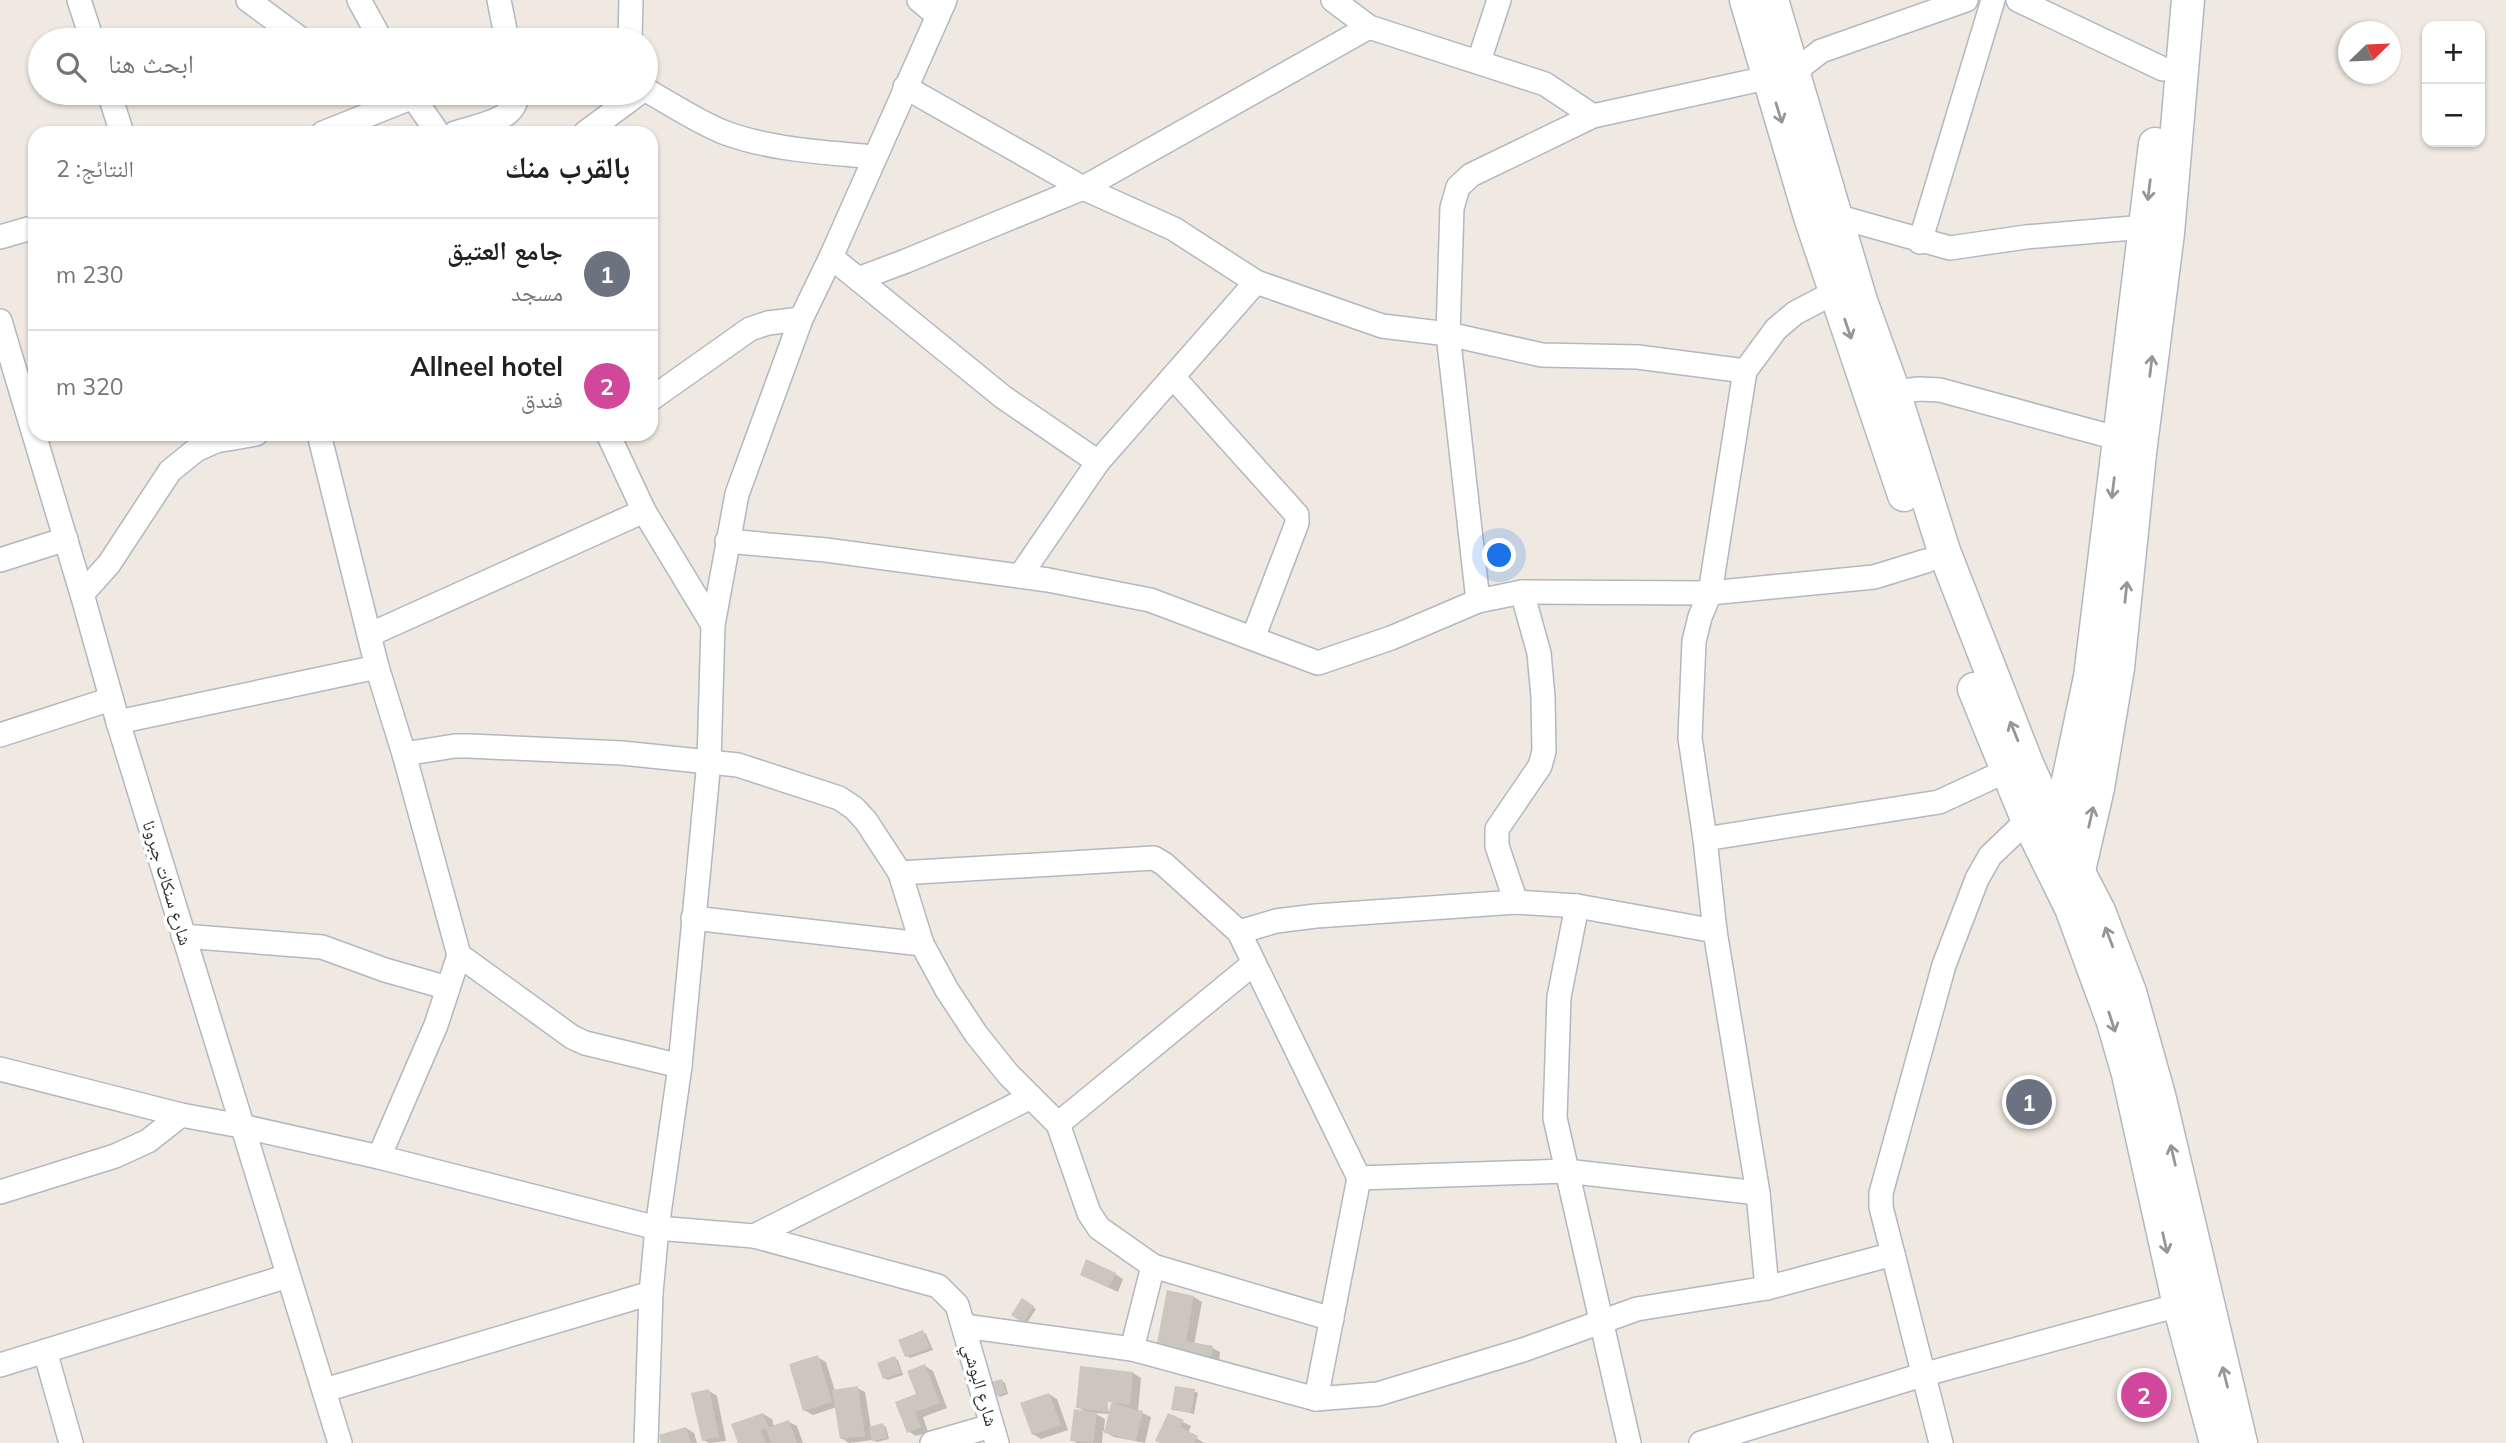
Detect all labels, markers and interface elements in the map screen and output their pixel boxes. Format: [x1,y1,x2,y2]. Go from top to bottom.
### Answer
north arrow [2338,21,2401,84]
map controls [2422,21,2485,147]
button: + [2422,21,2485,84]
search box [28,28,658,105]
text: ابحث هنا [108,47,194,80]
icon: search [52,48,90,86]
button: − [2422,84,2485,147]
one-way arrow [1773,101,1786,123]
text: بالقرب منك [505,148,630,186]
text: النتائج: 2 [56,154,134,183]
one-way arrow [2143,178,2156,200]
text: جامع العتيق [447,234,563,267]
text: 230 m [56,260,124,289]
text: 1 [600,260,614,289]
text: مسجد [511,278,563,307]
one-way arrow [1842,318,1855,340]
text: Allneel hotel [410,350,563,383]
one-way arrow [2145,356,2158,378]
text: 320 m [56,372,124,401]
text: 2 [600,372,614,401]
text: فندق [521,385,563,414]
one-way arrow [2107,477,2120,499]
your location [1482,538,1516,572]
one-way arrow [2119,582,2132,604]
one-way arrow [2007,720,2020,742]
one-way arrow [2085,806,2098,829]
street label: شارع سنكات جبرونا [138,818,197,948]
one-way arrow [2101,927,2114,949]
one-way arrow [2107,1010,2119,1032]
pin: 1 [2006,1076,2052,1128]
one-way arrow [2165,1144,2179,1167]
one-way arrow [2159,1231,2173,1254]
street label: شارع البوشي [954,1341,1003,1430]
one-way arrow [2218,1366,2231,1389]
pin: 2 [2121,1369,2167,1421]

